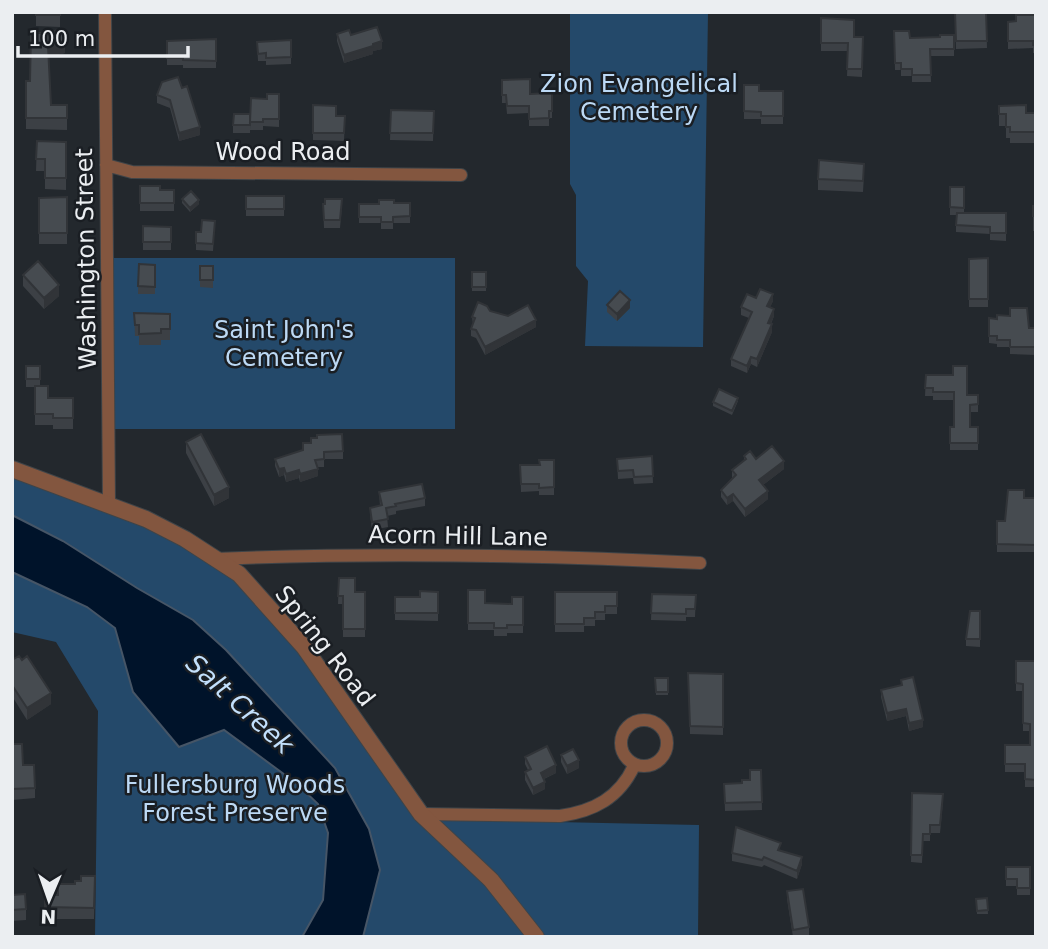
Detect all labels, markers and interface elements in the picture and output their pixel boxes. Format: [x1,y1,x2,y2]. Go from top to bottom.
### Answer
scale bar [18,14,187,58]
text: 100 m [28,27,95,51]
park label: Zion Evangelical Cemetery [540,70,738,126]
street label: Wood Road [216,138,350,166]
street label: Washington Street [70,148,102,370]
park label: Saint John's Cemetery [214,316,354,372]
street label: Acorn Hill Lane [368,520,548,552]
street label: Spring Road [269,580,381,712]
water label: Salt Creek [180,648,301,761]
park label: Fullersburg Woods Forest Preserve [125,771,345,827]
north arrow [14,865,84,935]
text: N [40,906,57,928]

